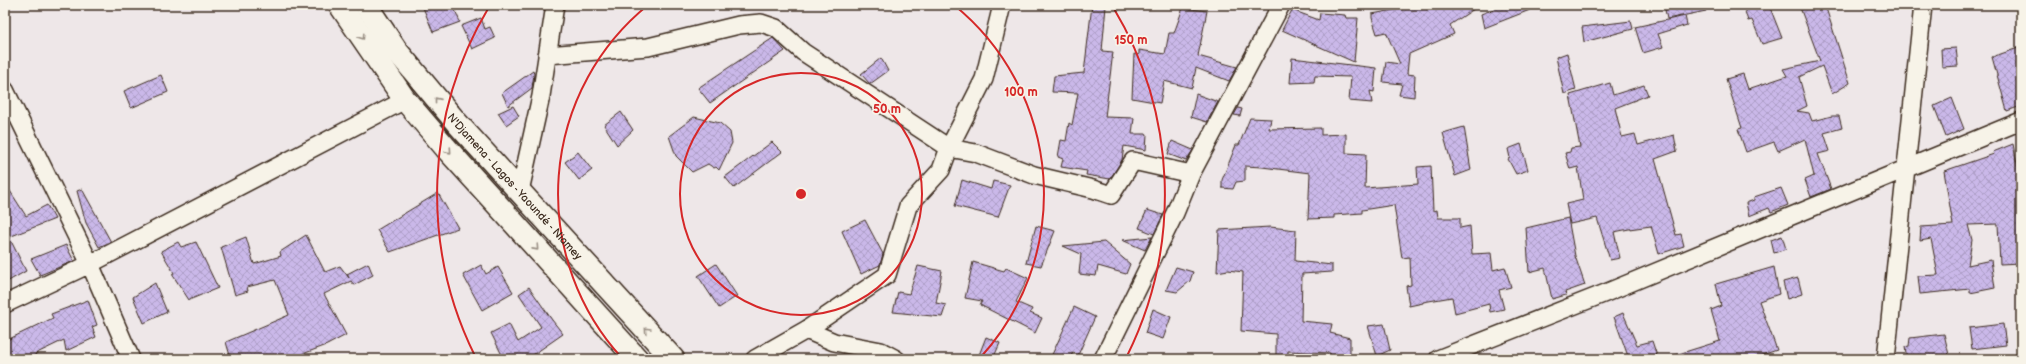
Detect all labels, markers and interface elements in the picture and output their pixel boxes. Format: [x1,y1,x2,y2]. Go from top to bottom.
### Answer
one-way arrow [357,33,365,40]
text: 150 m [1115,33,1147,48]
text: 100 m [1004,85,1038,100]
one-way arrow [435,97,442,104]
text: 50 m [873,102,901,117]
street label: N'Djamena - Lagos - Yaoundé - Niamey [445,110,585,262]
one-way arrow [444,147,451,154]
centre of rings [794,187,808,201]
one-way arrow [532,243,539,251]
one-way arrow [644,327,652,335]

